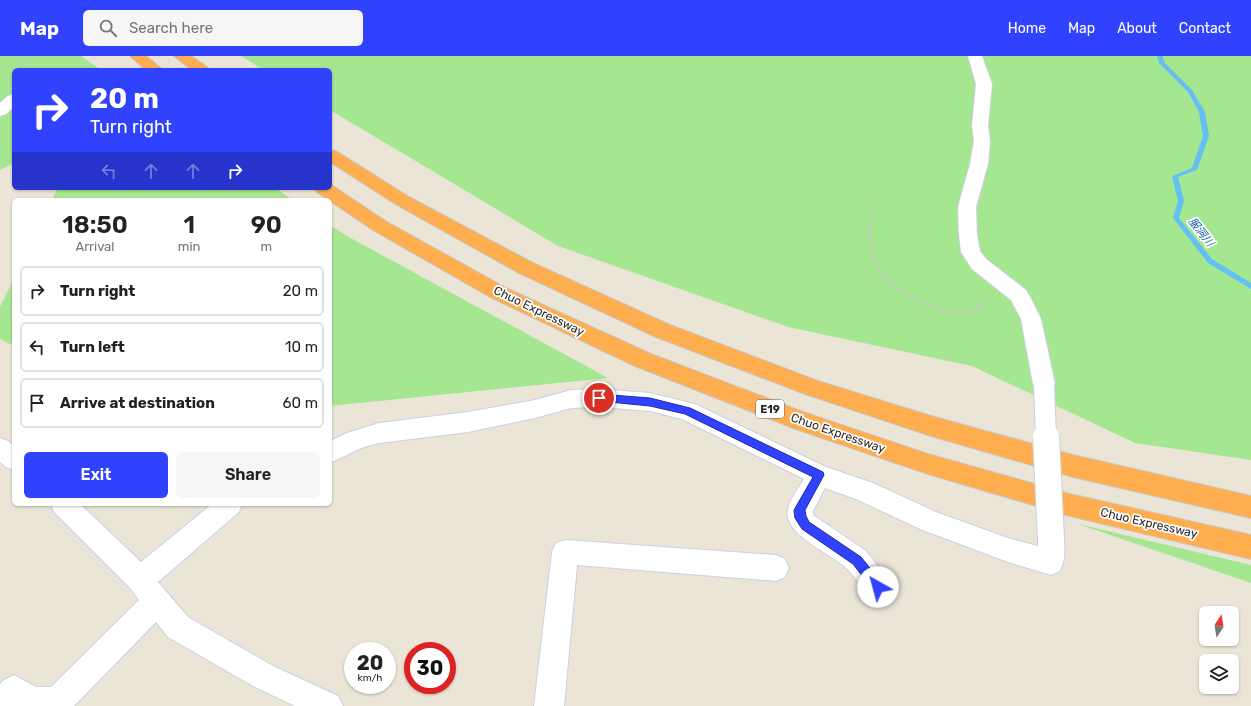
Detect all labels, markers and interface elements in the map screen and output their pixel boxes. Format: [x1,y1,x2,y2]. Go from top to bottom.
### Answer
search box [83,10,363,46]
text: Map [20,17,59,40]
icon: search [97,17,119,39]
text: Search here [129,19,213,37]
text: Home [1008,20,1046,37]
text: Map [1068,20,1095,37]
text: About [1117,20,1157,37]
text: Contact [1179,20,1231,37]
text: 20 m [90,82,159,115]
icon: right [24,84,76,136]
text: Turn right [90,116,172,138]
icon: left [98,160,120,182]
icon: ahead [140,160,162,182]
icon: ahead [182,160,204,182]
icon: right [224,160,246,182]
text: 18:50 [62,211,128,239]
text: 1 [183,211,195,239]
text: 90 [251,211,282,239]
water label: 服洞川 [1186,215,1217,250]
text: Arrival [75,239,114,254]
text: min [178,239,200,254]
text: m [260,239,272,254]
icon: right [26,280,48,302]
text: Turn right [60,282,135,300]
text: 20 m [283,282,318,300]
street label: Chuo Expressway [491,283,587,339]
icon: left [26,336,48,358]
text: Turn left [60,338,125,356]
text: 10 m [285,338,318,356]
pin [582,381,616,415]
icon: arrive [588,387,610,409]
icon: arrive [26,392,48,414]
text: Arrive at destination [60,394,215,412]
text: 60 m [282,394,318,412]
road number: E19 [756,400,784,418]
street label: Chuo Expressway [789,410,887,456]
button: Exit [24,452,168,498]
button: Share [176,452,320,498]
street label: Chuo Expressway [1099,505,1199,541]
position arrow [857,566,899,608]
north arrow [1199,606,1239,646]
map controls [1199,606,1239,694]
speed limit sign: 30 [404,642,456,694]
text: 20 [357,651,383,675]
button: layers [1199,654,1239,694]
text: km/h [358,672,382,684]

